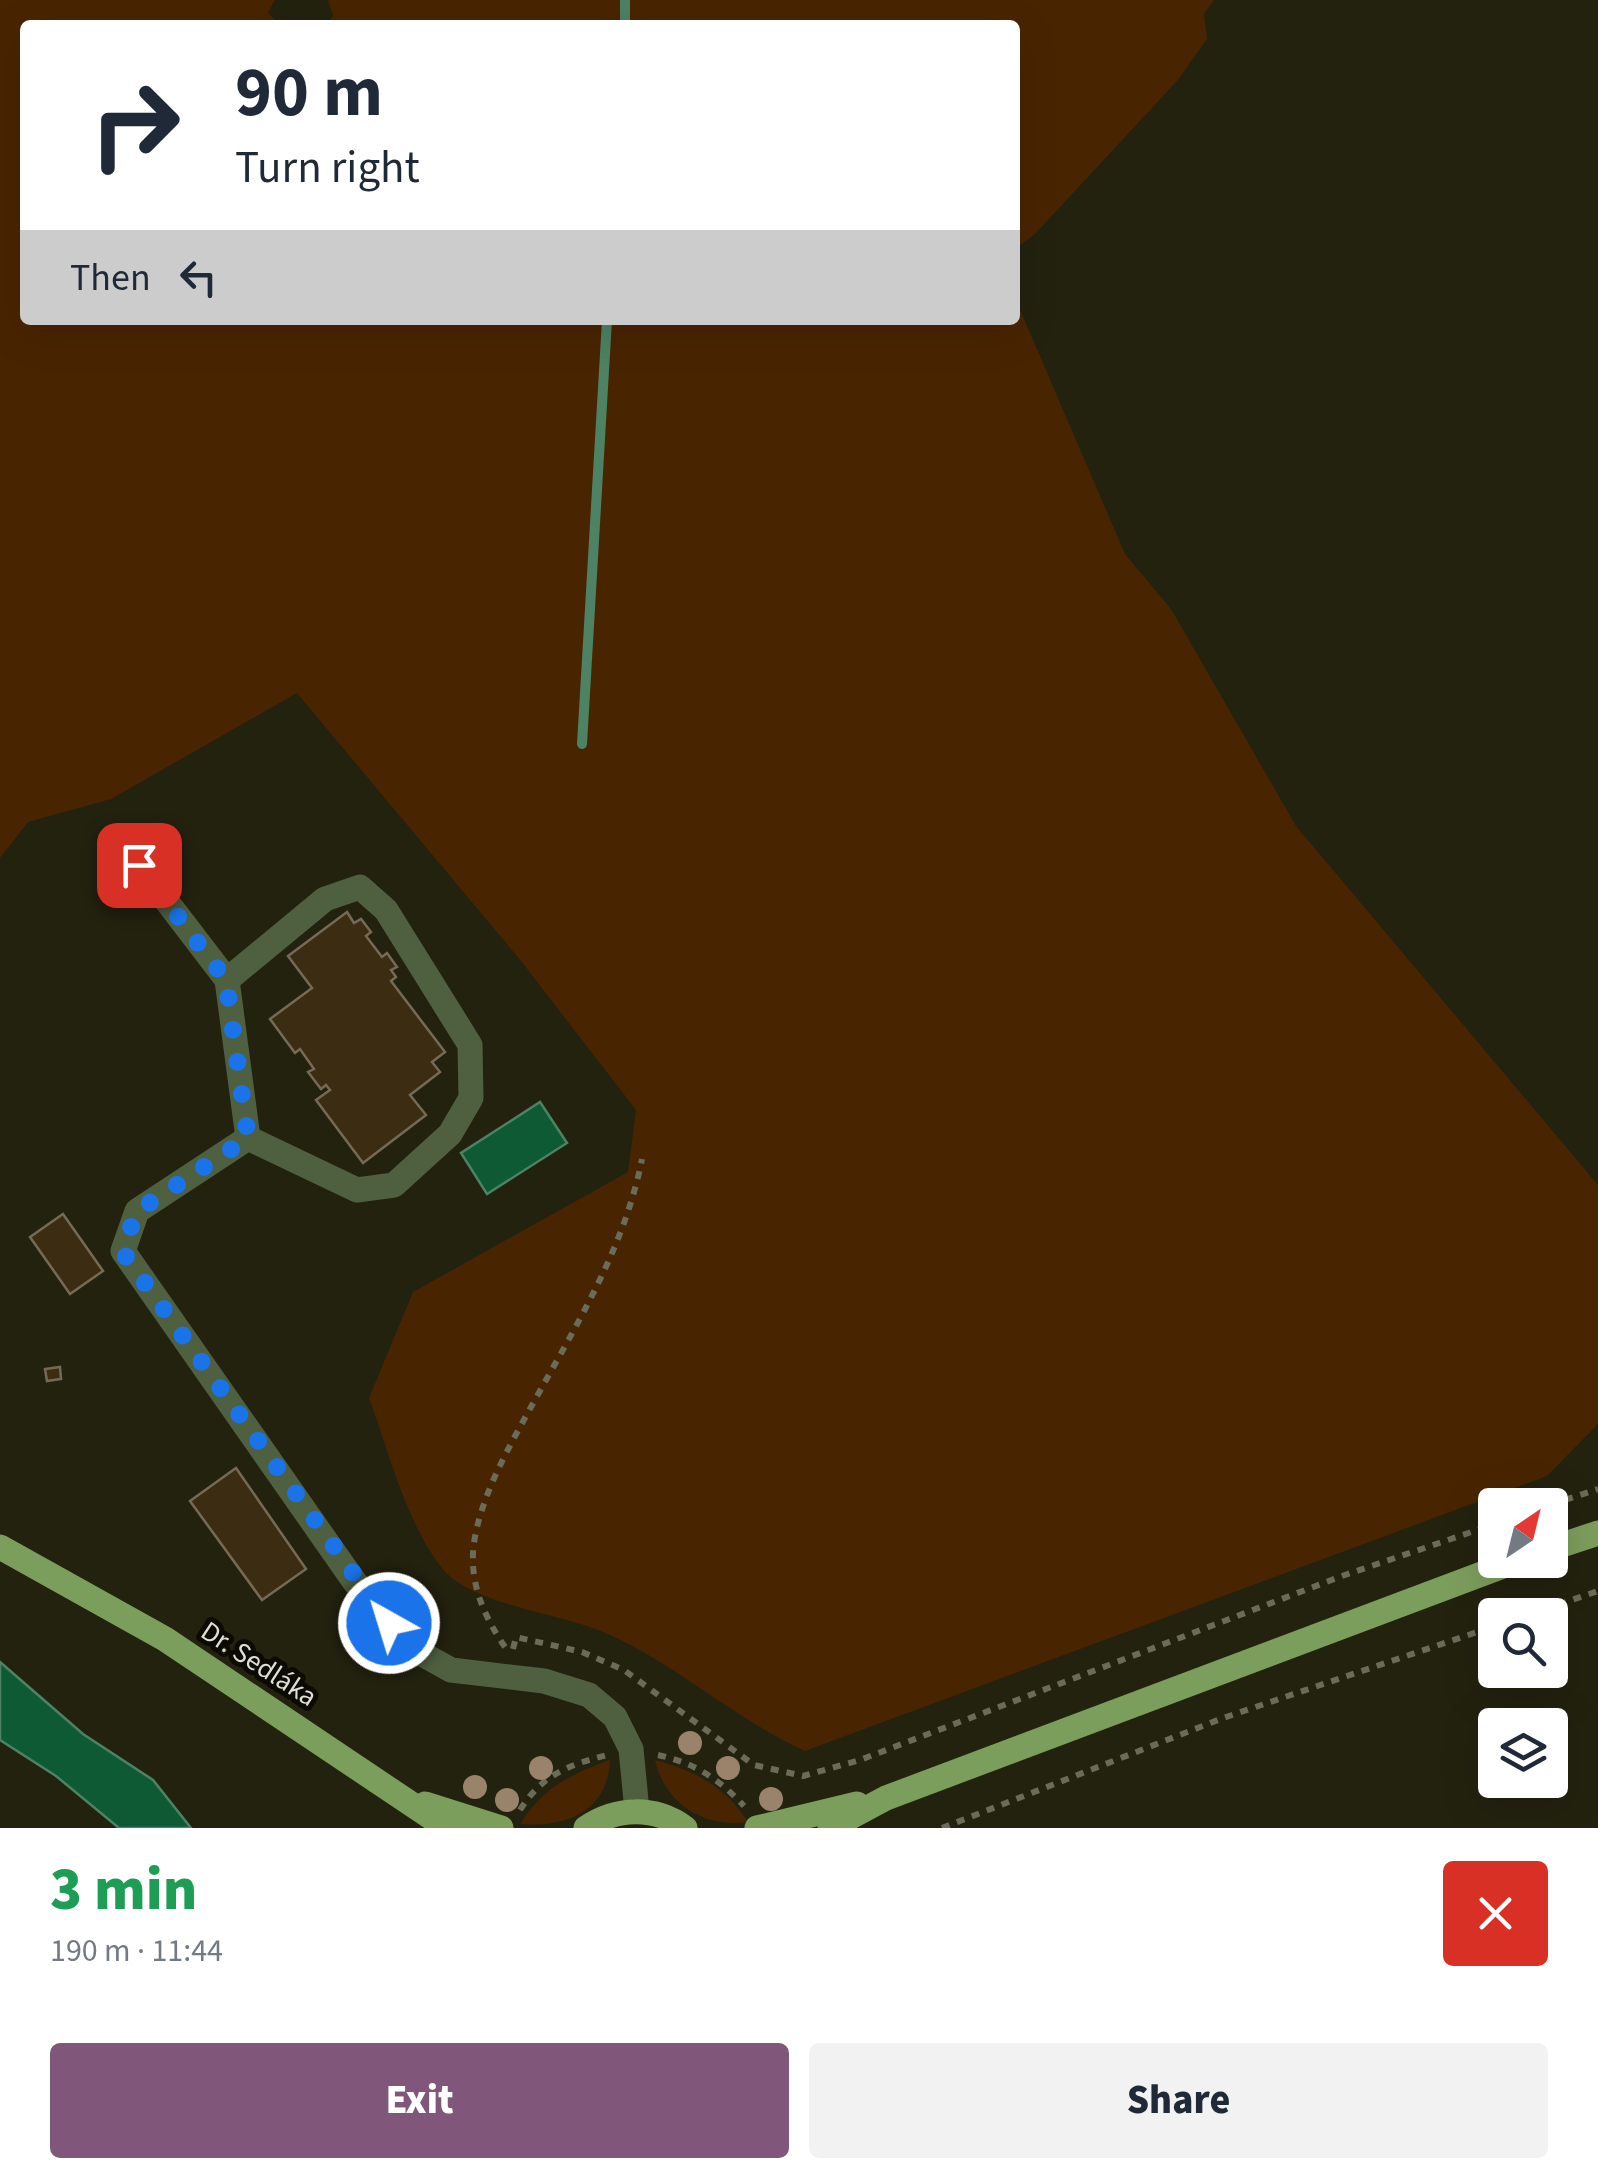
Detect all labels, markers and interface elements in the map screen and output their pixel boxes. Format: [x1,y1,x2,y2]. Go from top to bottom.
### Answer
text: 90 m [235,43,383,143]
icon: right [70,60,200,190]
text: Turn right [235,136,420,200]
icon: left [171,250,226,305]
text: Then [70,251,151,305]
pin [97,823,182,908]
icon: arrive [112,838,167,893]
north arrow [1478,1488,1568,1578]
map controls [1478,1488,1568,1798]
position arrow [337,1571,441,1675]
button: search [1478,1598,1568,1688]
street label: Dr. Sedláka [193,1611,325,1717]
button: layers [1478,1708,1568,1798]
text: 3 min [50,1848,197,1933]
button: close [1443,1861,1548,1966]
text: 190 m · 11:44 [50,1928,223,1974]
button: Exit [50,2043,789,2158]
button: Share [809,2043,1548,2158]

